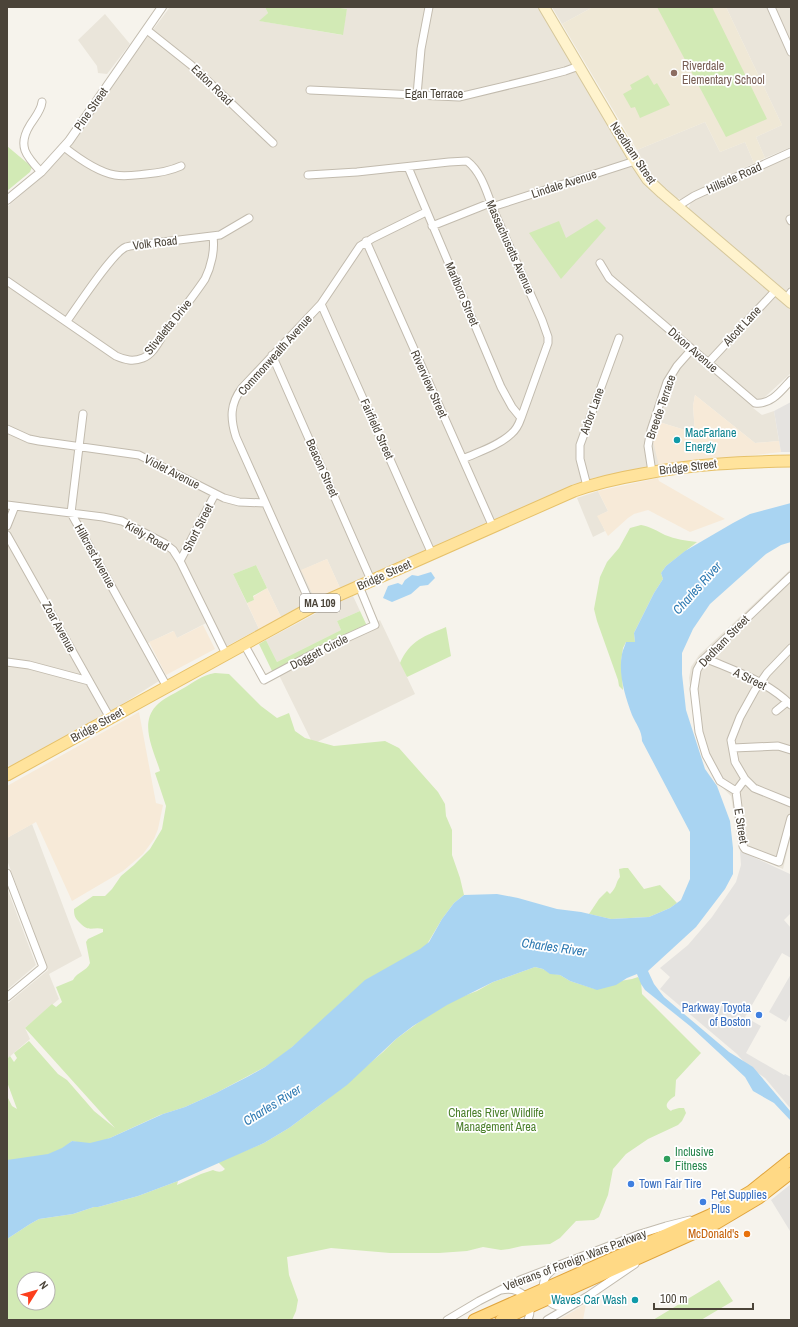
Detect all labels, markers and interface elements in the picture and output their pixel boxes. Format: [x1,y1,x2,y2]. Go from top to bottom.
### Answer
place label: Riverdale Elementary School [682,58,765,88]
street label: Eaton Road [188,61,236,109]
marker: Riverdale Elementary School [669,68,679,78]
street label: Pine Street [70,84,112,134]
street label: Egan Terrace [405,86,463,102]
street label: Needham Street [606,119,660,187]
street label: Hillside Road [704,159,764,197]
street label: Lindale Avenue [529,166,599,202]
street label: Massachusetts Avenue [482,198,538,296]
street label: Volk Road [132,232,178,254]
street label: Marlboro Street [441,260,483,329]
street label: Stivaletta Drive [141,296,195,358]
street label: Alcott Lane [719,303,765,350]
street label: Commonwealth Avenue [234,311,316,399]
street label: Dixon Avenue [665,324,721,376]
street label: Riverview Street [407,348,451,421]
street label: Breede Terrace [643,373,679,441]
street label: Arbor Lane [576,385,608,438]
street label: Fairfield Street [357,396,398,462]
place label: MacFarlane Energy [685,425,736,455]
marker: MacFarlane Energy [672,435,682,445]
street label: Beacon Street [302,436,342,500]
street label: Violet Avenue [141,451,203,493]
street label: Bridge Street [658,455,718,478]
street label: Short Street [179,501,217,555]
street label: Kiely Road [122,517,172,555]
street label: Hillcrest Avenue [71,521,119,591]
street label: Bridge Street [354,556,414,594]
water label: Charles River [669,558,725,618]
road number: MA 109 [300,594,340,612]
street label: Zoar Avenue [39,599,79,655]
street label: Dedham Street [695,611,753,670]
street label: Doggett Circle [287,631,351,673]
street label: A Street [730,664,769,694]
street label: Bridge Street [68,704,126,746]
street label: E Street [730,807,752,845]
water label: Charles River [521,934,588,960]
place label: Parkway Toyota of Boston [682,1000,752,1030]
marker: Parkway Toyota of Boston [754,1010,764,1020]
water label: Charles River [240,1080,305,1129]
park label: Charles River Wildlife Management Area [448,1105,544,1135]
place label: Inclusive Fitness [675,1144,714,1174]
marker: Inclusive Fitness [662,1154,672,1164]
place label: Town Fair Tire [639,1176,702,1192]
marker: Town Fair Tire [626,1179,636,1189]
place label: Pet Supplies Plus [711,1187,767,1217]
marker: Pet Supplies Plus [698,1197,708,1207]
street label: Veterans of Foreign Wars Parkway [501,1225,649,1295]
place label: McDonald's [688,1226,739,1242]
marker: McDonald's [742,1229,752,1239]
north arrow [16,1271,56,1311]
text: N [36,1278,52,1292]
scale bar [654,1285,753,1311]
text: 100 m [660,1291,687,1307]
place label: Waves Car Wash [551,1292,627,1308]
marker: Waves Car Wash [630,1295,640,1305]

